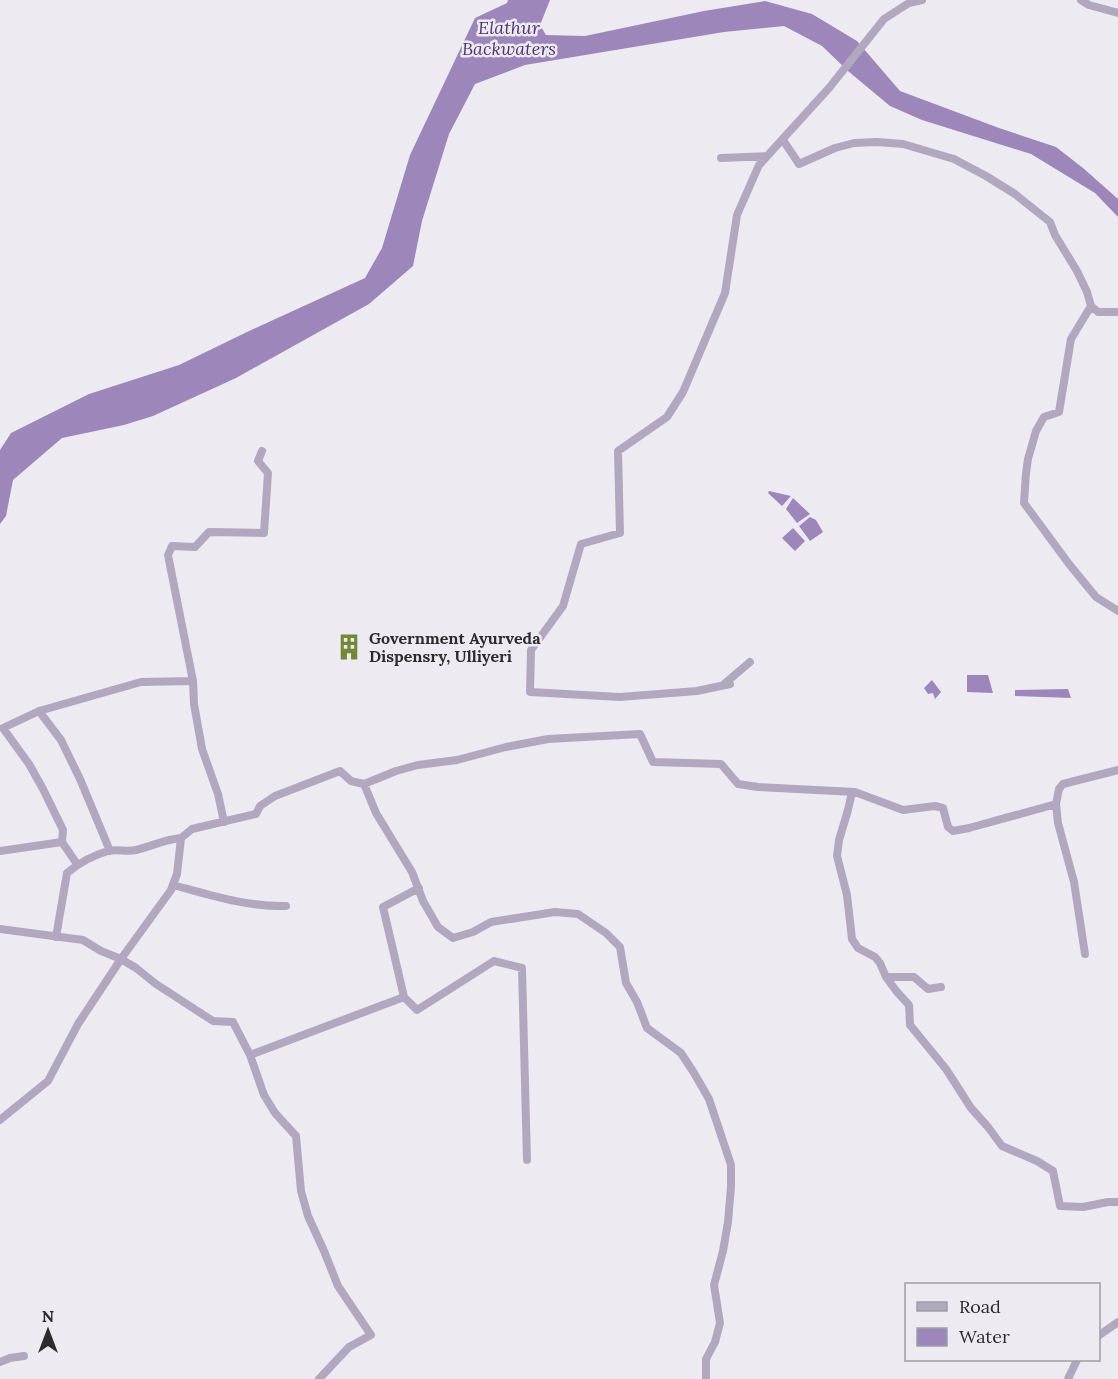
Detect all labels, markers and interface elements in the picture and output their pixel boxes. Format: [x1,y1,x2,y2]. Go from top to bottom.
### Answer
water label: Elathur Backwaters [462,16,556,60]
place label: Government Ayurveda Dispensry, Ulliyeri [369,628,541,666]
building icon: Government Ayurveda Dispensry, Ulliyeri [334,632,364,662]
legend [905,1283,1100,1361]
text: Road [959,1295,1001,1318]
north arrow [18,1301,78,1361]
text: N [42,1306,54,1326]
text: Water [959,1325,1010,1348]

